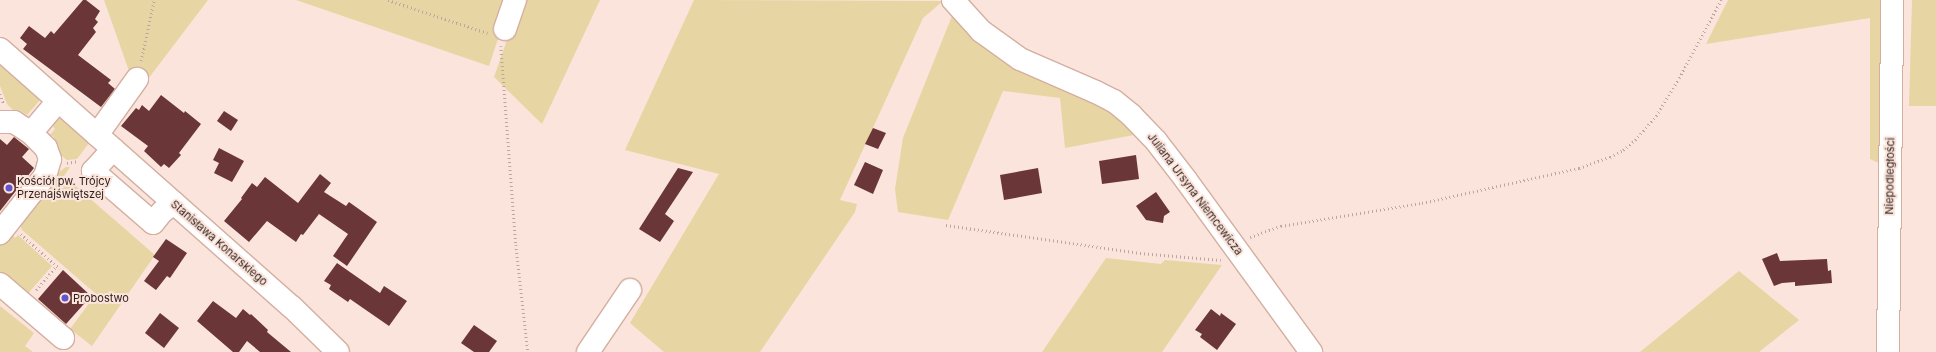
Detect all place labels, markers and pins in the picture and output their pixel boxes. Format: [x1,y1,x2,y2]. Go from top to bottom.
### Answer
place label: Kościół pw. Trójcy Przenajświętszej [17,175,111,201]
marker: Kościół pw. Trójcy Przenajświętszej [4,183,14,193]
place label: Probostwo [73,291,129,305]
marker: Probostwo [60,293,70,303]

